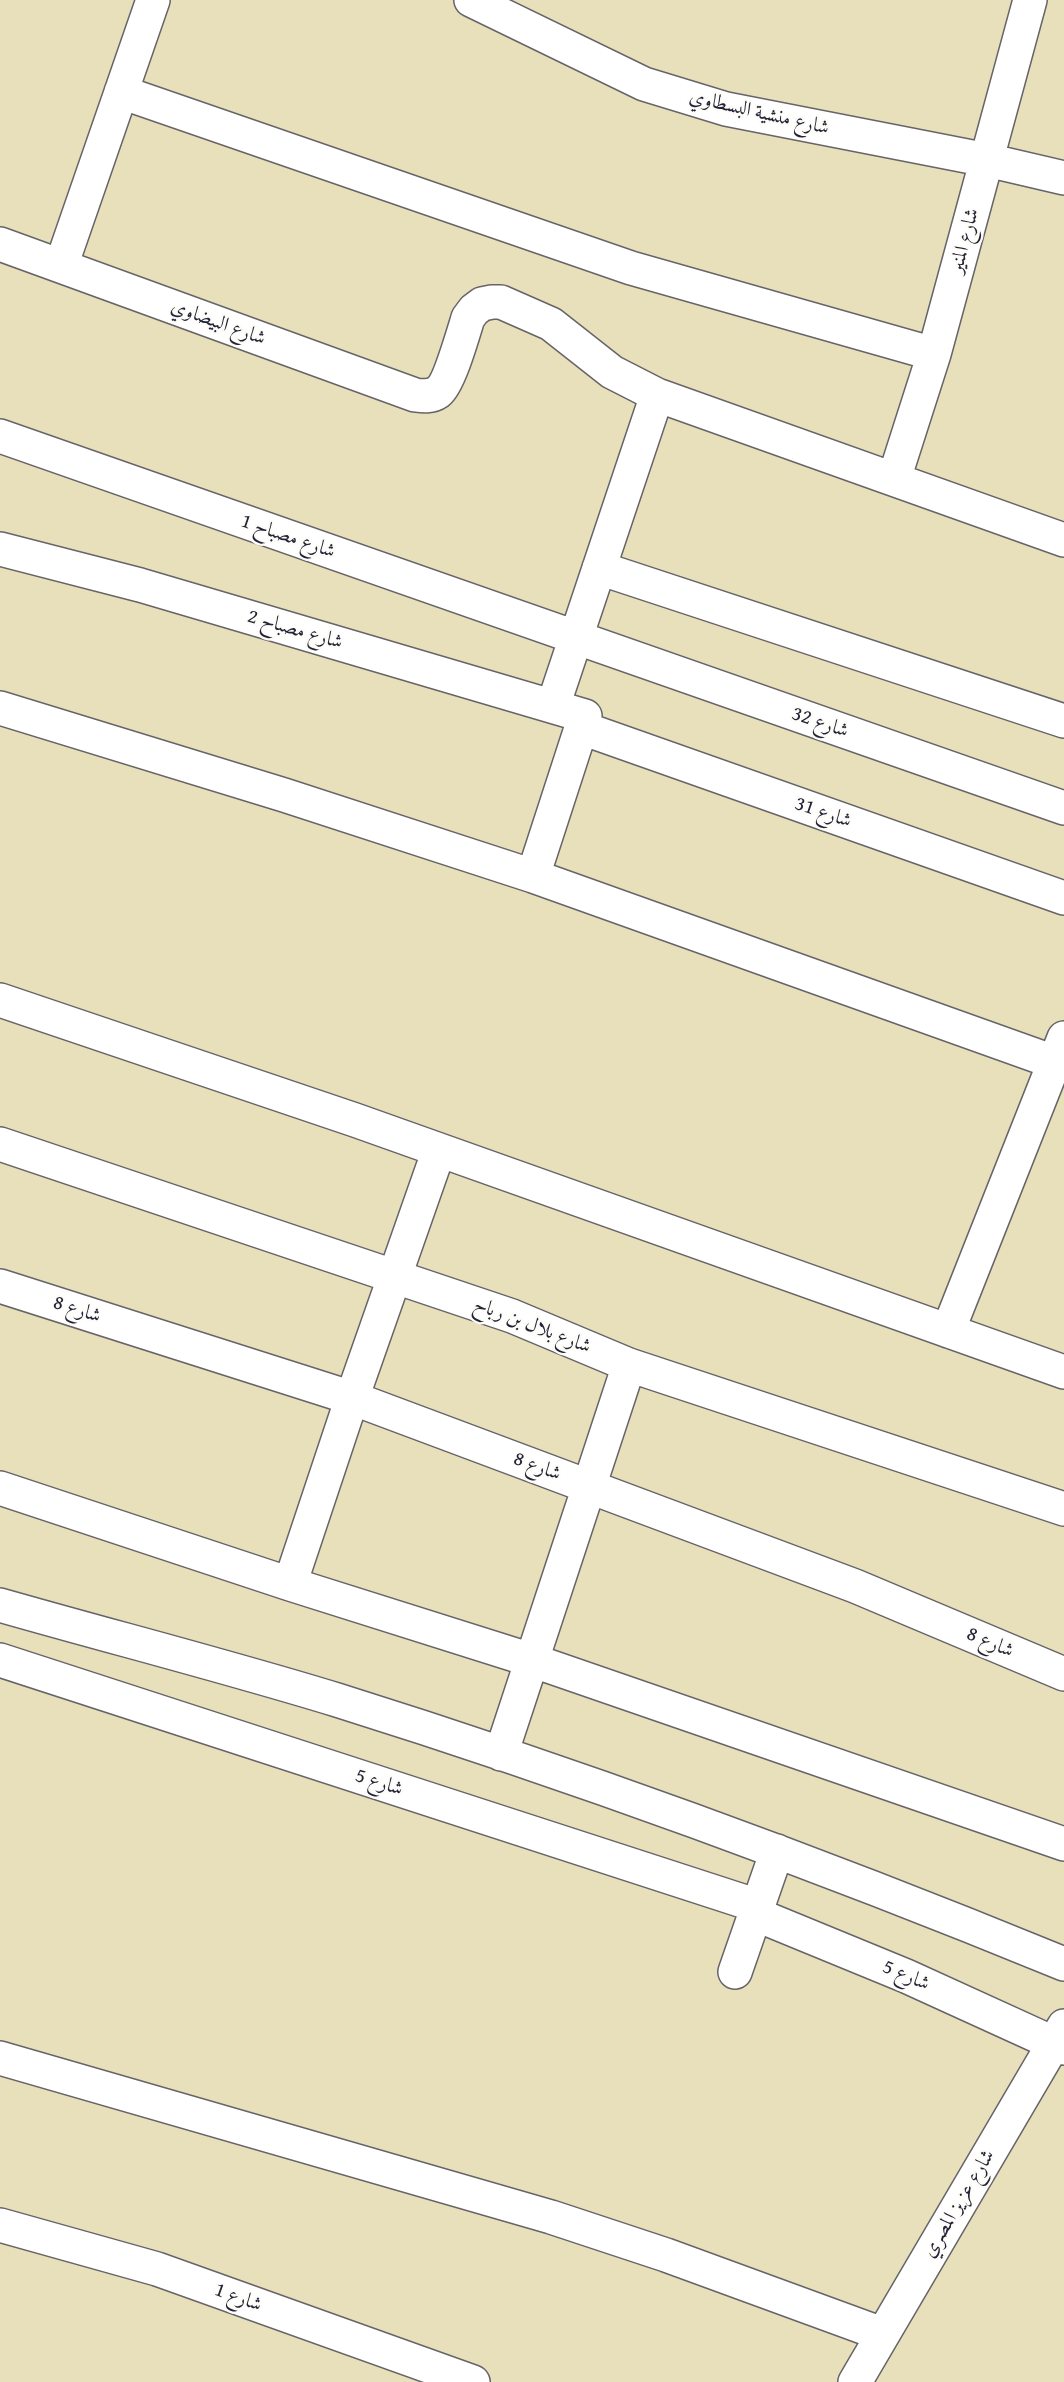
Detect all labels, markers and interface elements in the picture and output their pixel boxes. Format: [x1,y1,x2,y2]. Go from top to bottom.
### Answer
street label: شارع منشية البسطاوي [687,85,831,141]
street label: شارع المنير [945,206,985,276]
street label: شارع البيضاوي [167,295,269,351]
street label: شارع مصباح 1 [238,510,338,564]
street label: شارع مصباح 2 [245,605,345,655]
street label: شارع 32 [788,702,852,744]
street label: شارع 31 [791,792,855,834]
street label: شارع 8 [50,1291,104,1329]
street label: شارع بلال بن رباح [470,1293,594,1359]
street label: شارع 8 [510,1447,564,1487]
street label: شارع 8 [963,1622,1017,1664]
street label: شارع 5 [352,1764,406,1802]
street label: شارع 5 [879,1955,933,1997]
street label: شارع عزيز المصري [917,2146,1001,2262]
street label: شارع 1 [211,2278,265,2318]

